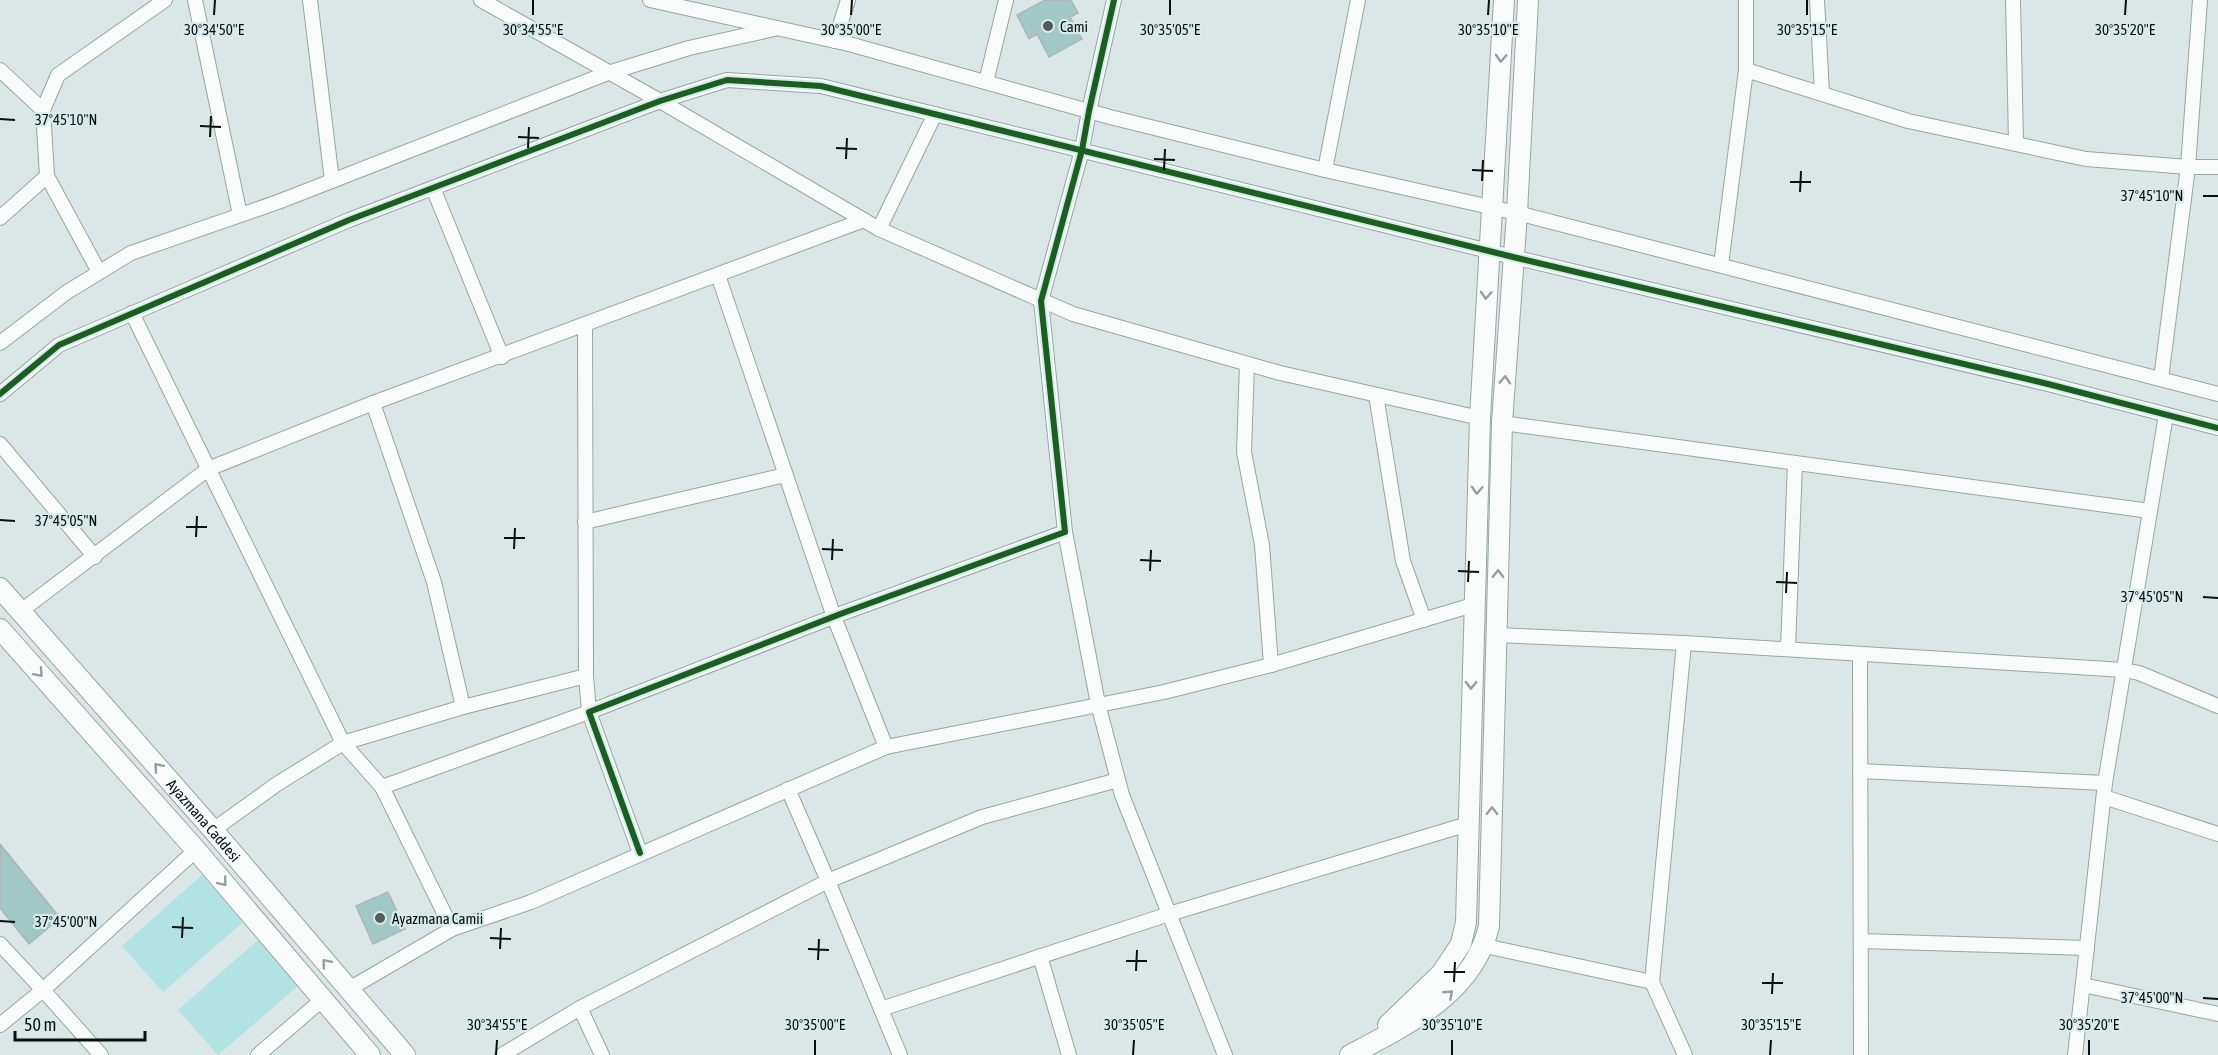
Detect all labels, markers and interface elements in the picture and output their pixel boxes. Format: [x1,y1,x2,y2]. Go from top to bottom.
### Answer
place label: Cami [1060,18,1088,35]
marker: Cami [1041,19,1055,33]
text: 30°34'50"E [184,21,245,38]
text: 30°34'55"E [503,21,564,38]
text: 30°35'00"E [821,21,882,38]
text: 30°35'05"E [1140,21,1201,38]
text: 30°35'10"E [1458,21,1519,38]
text: 30°35'15"E [1777,21,1838,38]
text: 30°35'20"E [2095,21,2156,38]
one-way arrow [1494,54,1507,63]
text: 37°45'10"N [35,111,97,128]
text: 37°45'10"N [2121,187,2183,204]
one-way arrow [1479,290,1492,299]
one-way arrow [1498,375,1511,384]
one-way arrow [1471,485,1483,494]
text: 37°45'05"N [35,512,97,529]
one-way arrow [1492,570,1504,579]
text: 37°45'05"N [2121,588,2183,605]
one-way arrow [32,666,43,677]
one-way arrow [1465,680,1477,689]
one-way arrow [154,763,165,774]
street label: Ayazmana Caddesi [164,776,244,865]
one-way arrow [1486,807,1499,816]
one-way arrow [216,876,227,886]
place label: Ayazmana Camii [392,910,483,927]
marker: Ayazmana Camii [373,911,387,925]
text: 37°45'00"N [35,913,97,930]
one-way arrow [322,959,333,970]
text: 37°45'00"N [2121,989,2183,1006]
one-way arrow [1443,990,1453,1001]
scale bar [15,1004,146,1042]
text: 50 m [24,1014,56,1035]
text: 30°34'55"E [467,1016,528,1033]
text: 30°35'00"E [785,1016,846,1033]
text: 30°35'05"E [1104,1016,1165,1033]
text: 30°35'10"E [1422,1016,1483,1033]
text: 30°35'15"E [1741,1016,1802,1033]
text: 30°35'20"E [2059,1016,2120,1033]

